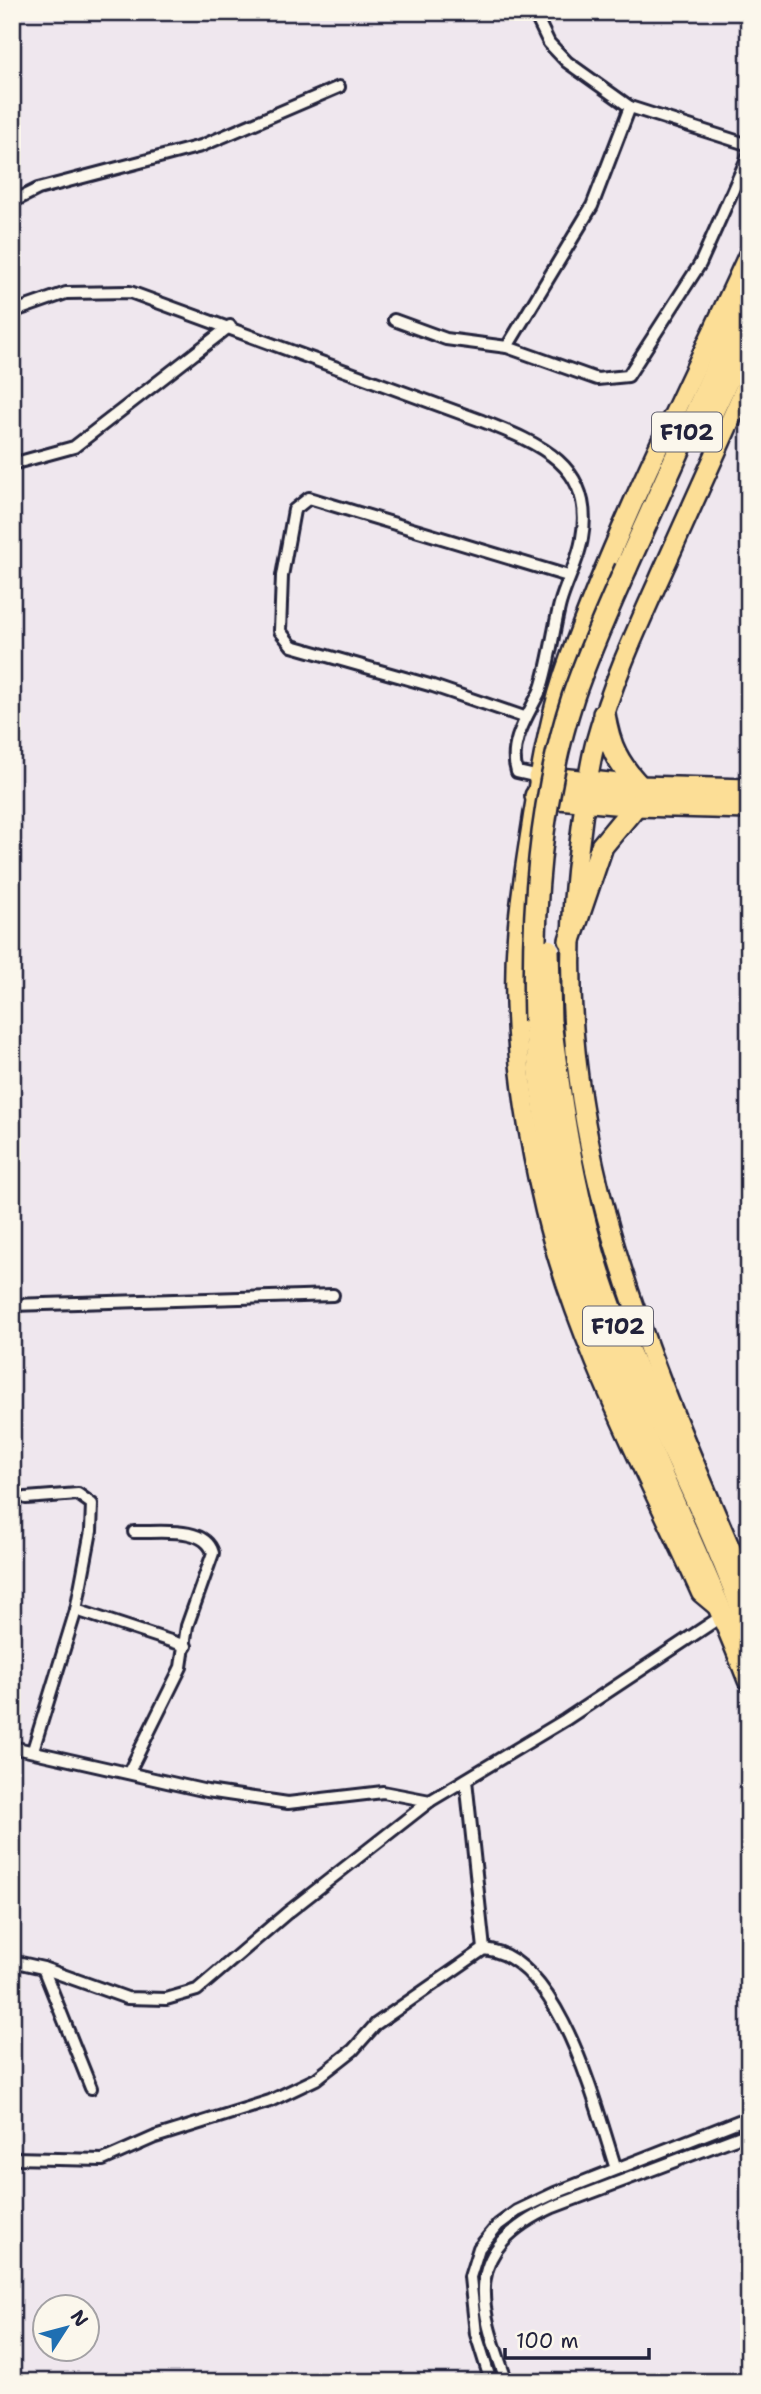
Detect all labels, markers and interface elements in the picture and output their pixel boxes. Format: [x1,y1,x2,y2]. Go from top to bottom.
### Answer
road number: F102 [652,412,722,452]
road number: F102 [583,1306,653,1345]
north arrow [32,2292,102,2362]
text: N [65,2305,94,2332]
scale bar [505,2317,649,2361]
text: 100 m [516,2327,579,2355]

